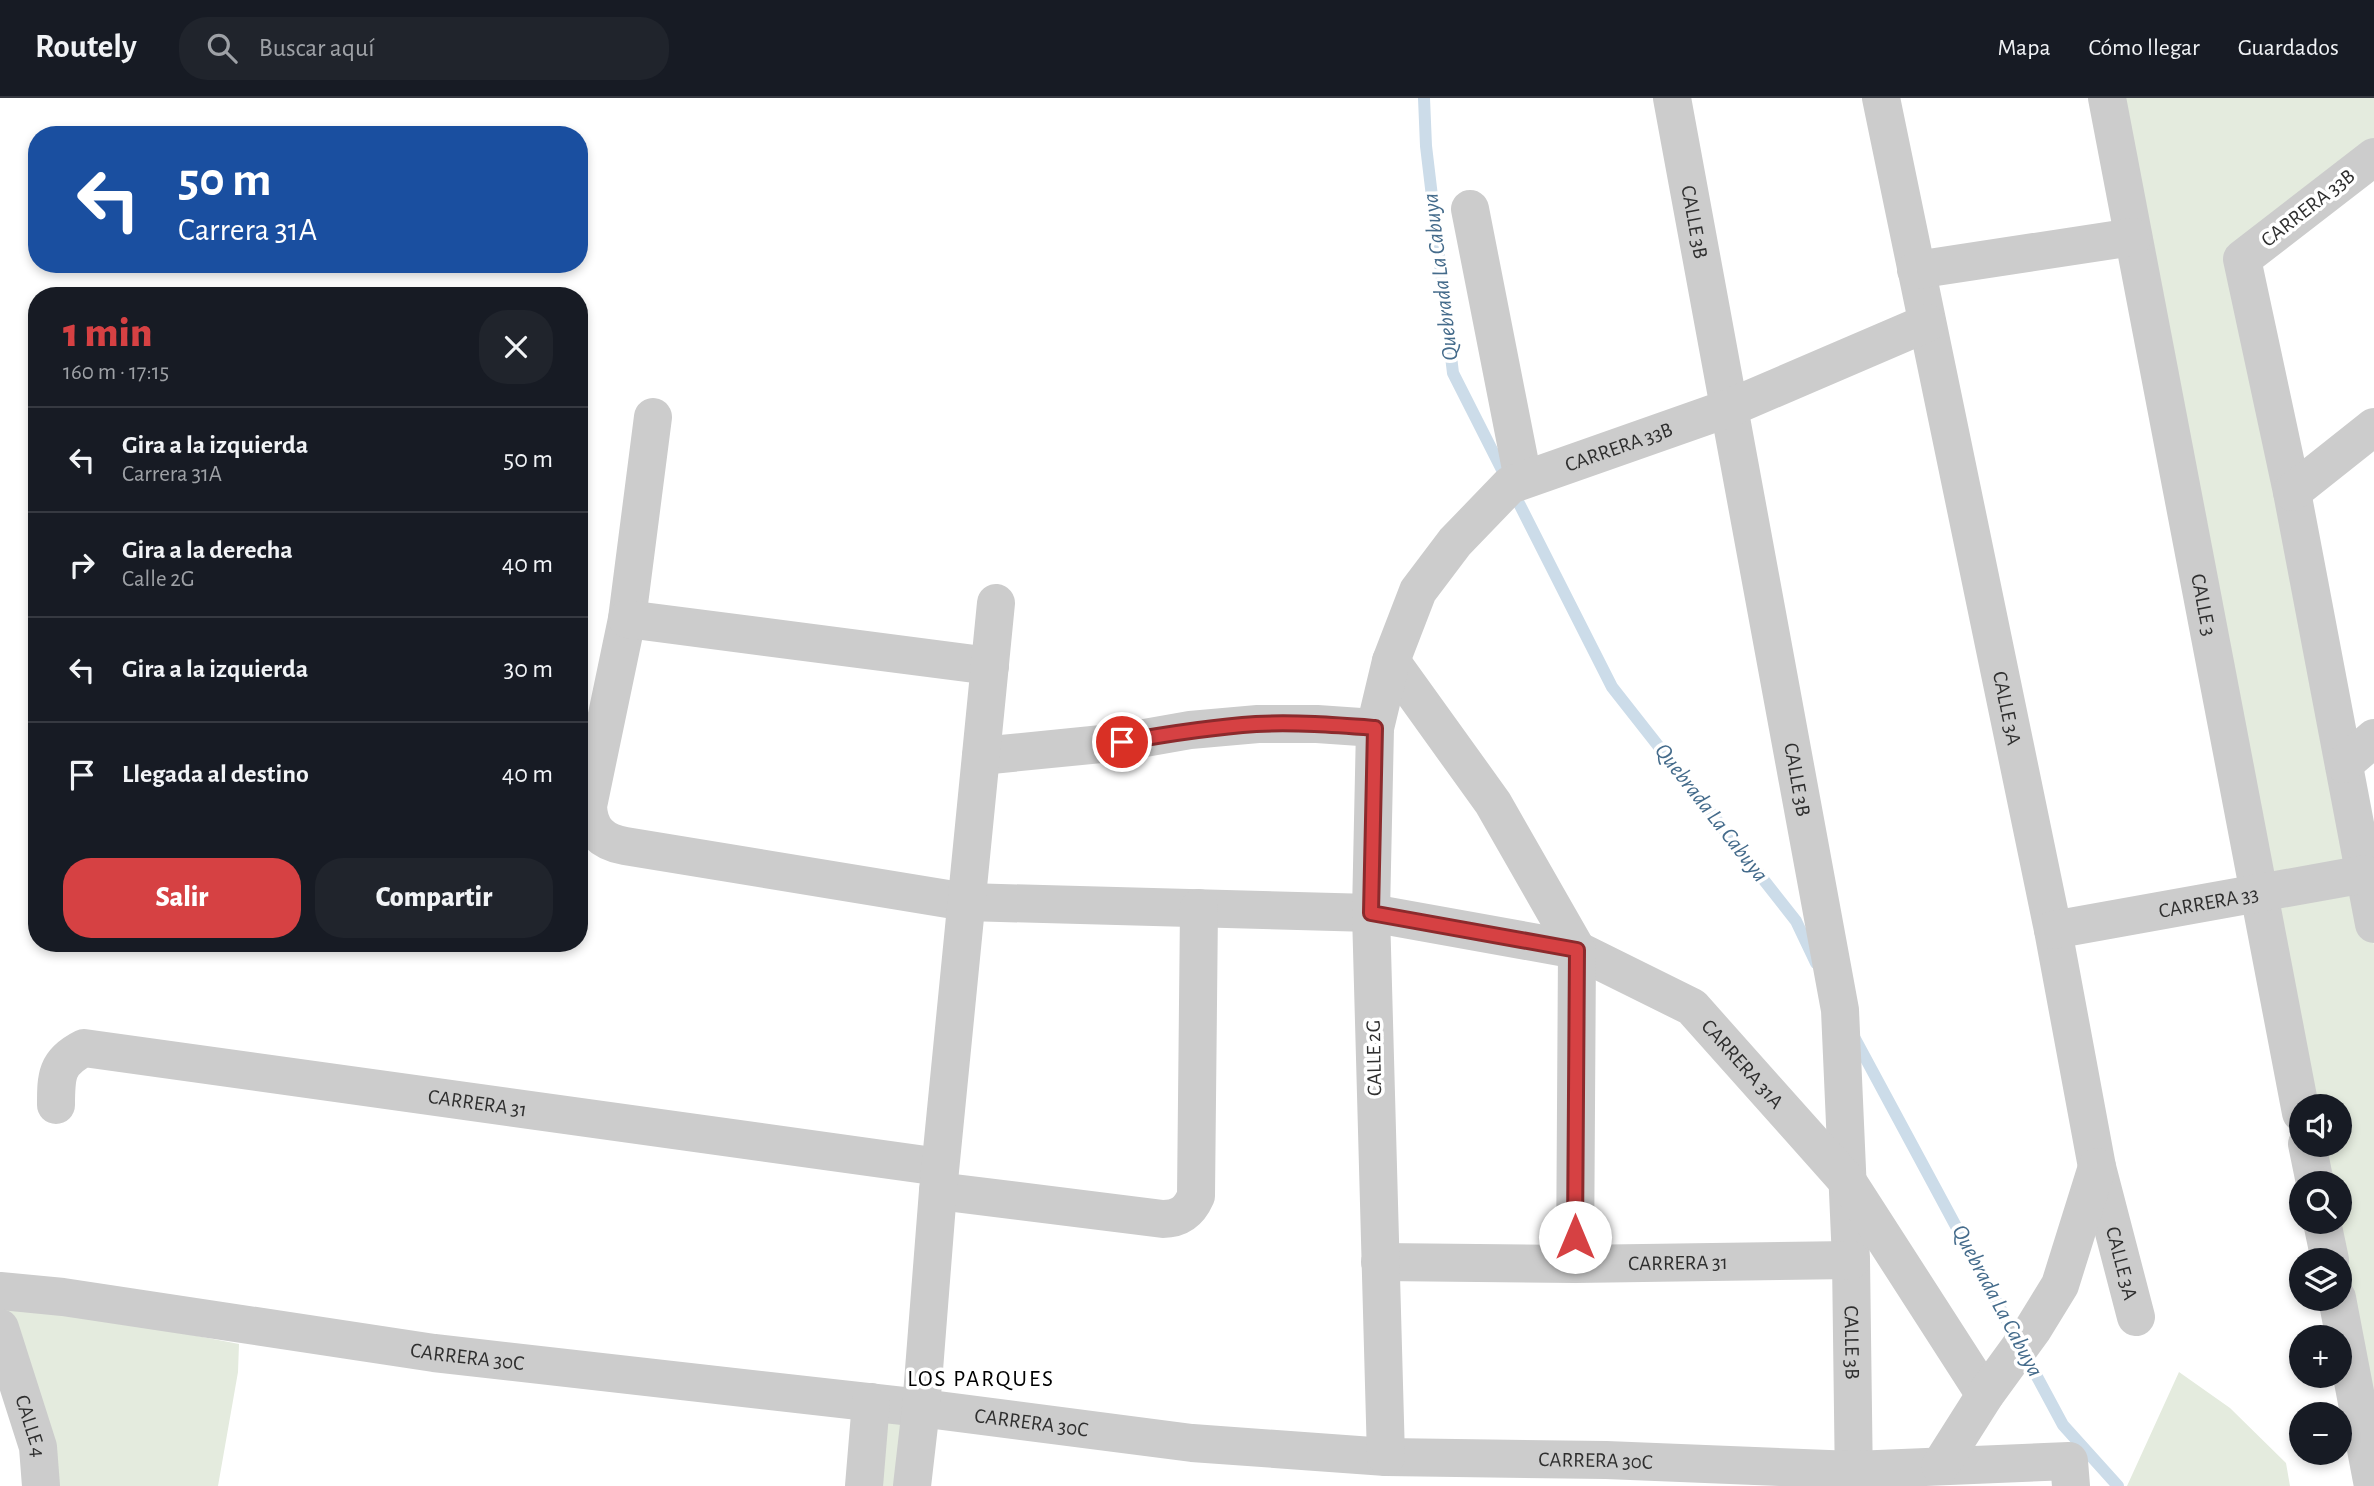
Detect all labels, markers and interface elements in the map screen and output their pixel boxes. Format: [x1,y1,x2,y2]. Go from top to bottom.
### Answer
search box [179,17,669,80]
icon: search [203,29,241,67]
text: Routely [35,31,137,64]
text: Buscar aquí [259,35,375,61]
text: Mapa [1997,36,2051,60]
text: Cómo llegar [2089,36,2200,60]
text: Guardados [2238,36,2339,60]
icon: left [63,154,154,245]
text: 50 m [178,156,272,205]
street label: CARRERA 33B [2257,165,2359,251]
street label: CALLE 3B [1678,184,1712,260]
water label: Quebrada La Cabuya [1419,192,1463,362]
text: Carrera 31A [178,214,317,246]
button: close [479,310,553,384]
text: 1 min [63,312,152,354]
text: 160 m · 17:15 [63,361,169,384]
street label: CARRERA 33B [1562,418,1675,475]
text: Gira a la izquierda [122,432,308,458]
icon: left [63,441,101,479]
text: 50 m [503,446,553,472]
text: Carrera 31A [122,463,222,486]
text: Gira a la derecha [122,537,293,563]
icon: right [63,546,101,584]
text: 40 m [502,551,553,577]
text: Calle 2G [122,568,195,591]
street label: CALLE 3 [2188,572,2220,638]
icon: left [63,651,101,689]
text: Gira a la izquierda [122,656,308,682]
text: 30 m [503,656,553,682]
street label: CALLE 3A [1989,669,2025,747]
pin [1092,712,1152,772]
icon: arrive [1103,723,1141,761]
water label: Quebrada La Cabuya [1650,740,1772,886]
street label: CALLE 3B [1781,741,1815,818]
icon: arrive [63,756,101,794]
text: Llegada al destino [122,761,309,787]
text: 40 m [502,761,553,787]
button: Salir [63,858,301,938]
button: Compartir [315,858,553,938]
street label: CARRERA 33 [2157,883,2260,921]
street label: CARRERA 31A [1698,1015,1788,1112]
street label: CALLE 2G [1363,1020,1385,1096]
street label: CARRERA 31 [427,1085,528,1120]
map controls [2289,1094,2352,1465]
button: sound [2289,1094,2352,1157]
button: search [2289,1171,2352,1234]
position arrow [1538,1200,1612,1274]
water label: Quebrada La Cabuya [1947,1221,2047,1381]
street label: CALLE 3A [2102,1224,2142,1302]
button: layers [2289,1248,2352,1311]
street label: CARRERA 31 [1628,1251,1728,1274]
street label: CALLE 3B [1841,1305,1863,1380]
button: + [2289,1325,2352,1388]
street label: CARRERA 30C [409,1339,525,1374]
district label: LOS PARQUES [907,1368,1055,1391]
street label: CALLE 4 [12,1392,49,1458]
button: − [2289,1402,2352,1465]
street label: CARRERA 30C [973,1405,1090,1440]
street label: CARRERA 30C [1538,1449,1653,1472]

